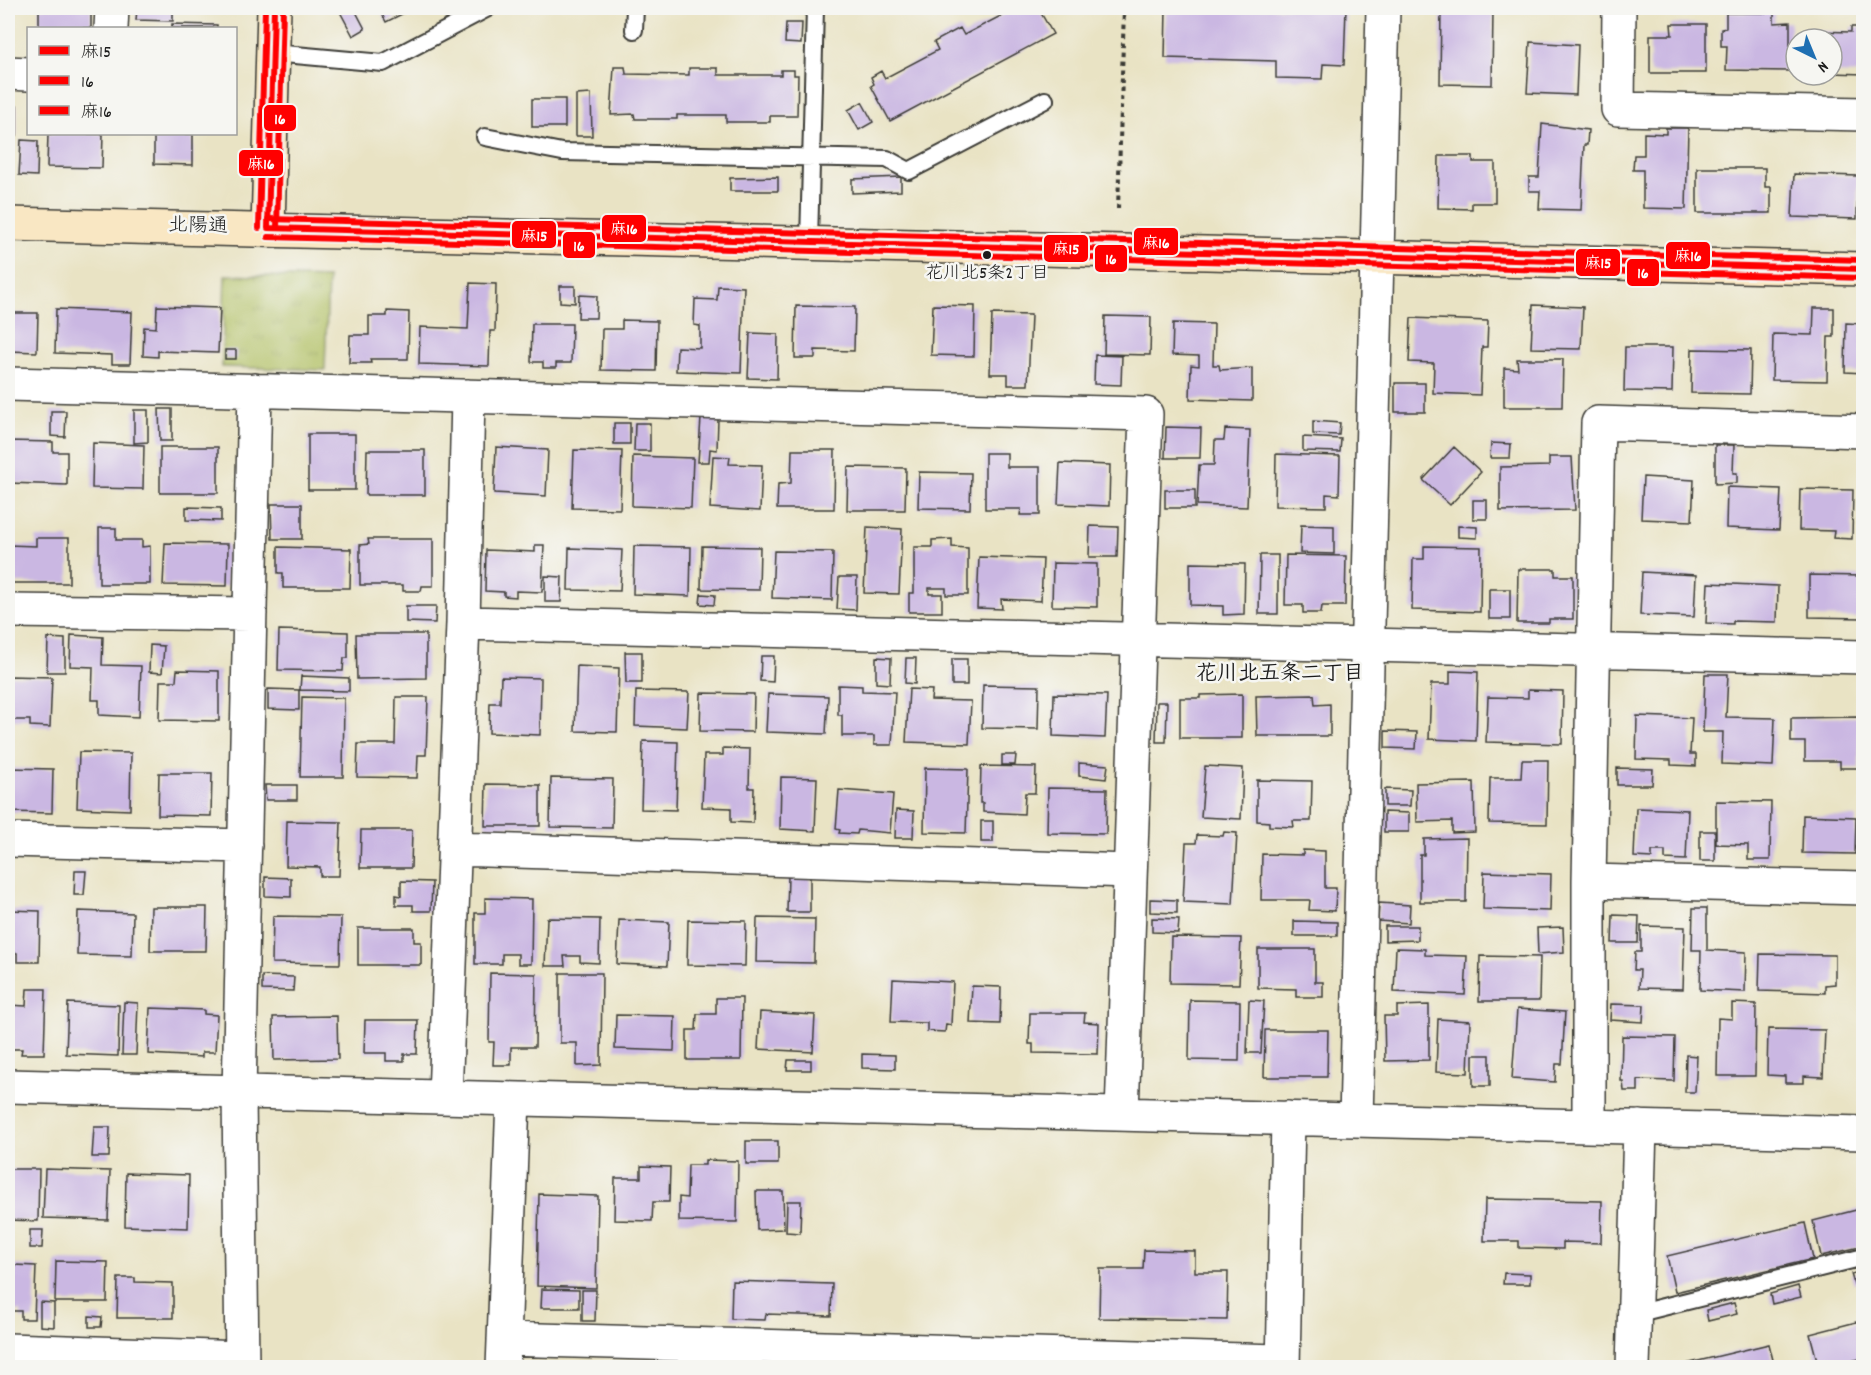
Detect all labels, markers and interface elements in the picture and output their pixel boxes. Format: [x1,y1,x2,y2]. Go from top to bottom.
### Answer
legend [27,27,237,135]
north arrow [1784,27,1844,87]
text: 麻15 [81,41,111,66]
text: N [1812,55,1833,77]
text: 16 [81,71,94,96]
text: 麻16 [81,101,112,126]
line badge: 16 [263,104,297,132]
text: 16 [274,109,286,132]
line badge: 麻16 [238,149,284,177]
text: 麻16 [247,154,275,177]
street label: 北陽通 [168,212,228,242]
line badge: 麻16 [601,214,647,243]
text: 麻16 [610,219,638,242]
line badge: 麻15 [511,220,557,249]
text: 麻15 [521,226,547,249]
line badge: 麻16 [1133,227,1179,256]
line badge: 16 [562,231,596,259]
text: 麻16 [1142,233,1170,256]
line badge: 麻15 [1043,234,1089,263]
text: 16 [573,236,585,259]
text: 麻15 [1053,239,1079,262]
line badge: 麻16 [1665,241,1711,270]
line badge: 16 [1094,244,1128,273]
text: 麻16 [1674,246,1702,269]
line badge: 麻15 [1575,248,1621,277]
marker: 花川北5条2丁目 [981,249,993,261]
text: 16 [1105,249,1117,272]
text: 麻15 [1585,253,1611,276]
line badge: 16 [1626,258,1660,287]
place label: 花川北5条2丁目 [925,262,1049,287]
text: 16 [1637,263,1649,286]
district label: 花川北五条二丁目 [1196,660,1364,690]

